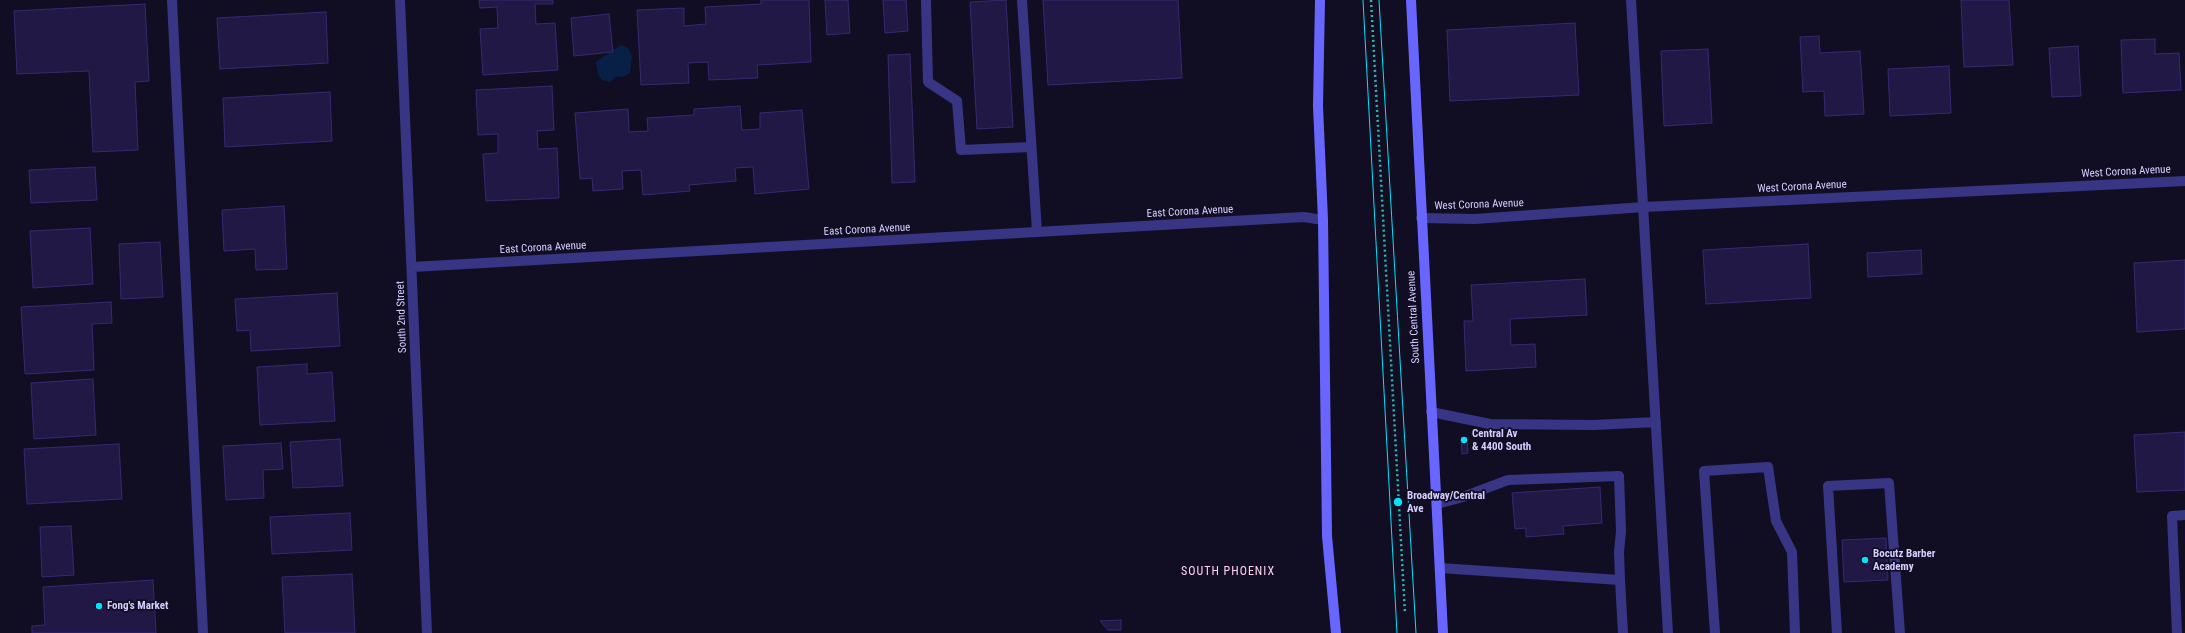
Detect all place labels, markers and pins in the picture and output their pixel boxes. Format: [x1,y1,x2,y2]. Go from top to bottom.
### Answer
place label: Central Av & 4400 South [1472,427,1531,453]
marker: Central Av & 4400 South [1459,435,1469,445]
place label: Broadway/Central Ave [1407,489,1485,515]
marker: Broadway/Central Ave [1392,496,1404,508]
place label: Bocutz Barber Academy [1873,547,1935,573]
marker: Bocutz Barber Academy [1860,555,1870,565]
place label: Fong's Market [107,599,168,613]
marker: Fong's Market [94,601,104,611]

